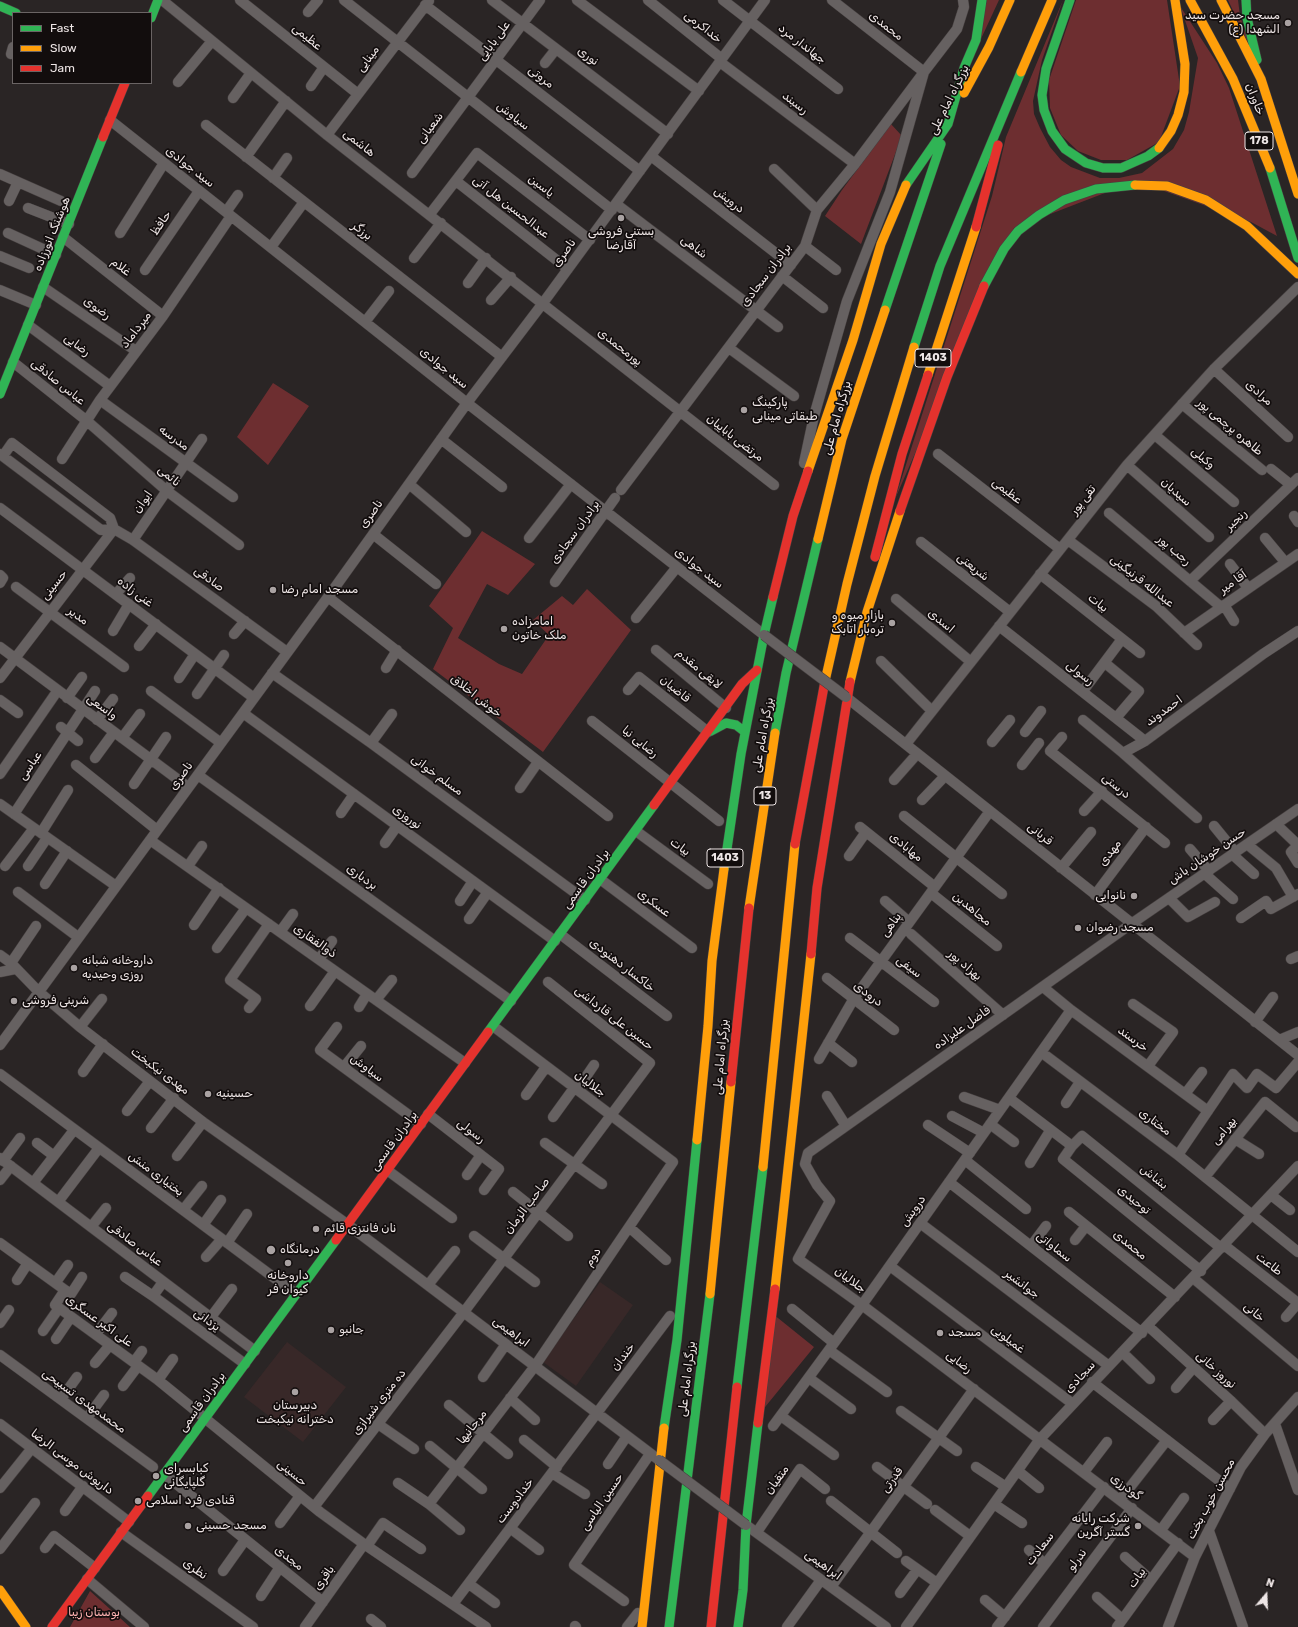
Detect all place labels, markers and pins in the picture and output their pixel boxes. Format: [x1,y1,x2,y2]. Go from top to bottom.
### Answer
place label: مسجد حضرت سید الشهدا (ع) [1185,9,1280,37]
marker: مسجد حضرت سید الشهدا (ع) [1283,18,1293,28]
marker: بستنی فروشی آقارضا [616,213,626,223]
place label: بستنی فروشی آقارضا [588,225,654,253]
place label: پارکینگ طبقاتی مینابی [752,396,818,424]
marker: پارکینگ طبقاتی مینابی [739,405,749,415]
place label: مسجد امام رضا [281,583,358,597]
marker: مسجد امام رضا [268,585,278,595]
place label: بازار میوه و تره‌بار اتابک [831,609,884,637]
place label: امامزاده ملک خاتون [512,615,566,643]
marker: بازار میوه و تره‌بار اتابک [887,618,897,628]
marker: امامزاده ملک خاتون [499,624,509,634]
place label: نانوایی [1095,889,1126,903]
marker: نانوایی [1129,891,1139,901]
place label: مسجد رضوان [1086,921,1154,935]
marker: مسجد رضوان [1073,923,1083,933]
place label: داروخانه شبانه روزی وحیدیه [82,954,153,982]
marker: داروخانه شبانه روزی وحیدیه [69,963,79,973]
place label: شرینی فروشی [22,994,89,1008]
marker: شرینی فروشی [9,996,19,1006]
place label: حسینیه [216,1087,253,1101]
marker: حسینیه [203,1089,213,1099]
place label: نان فانتزی قائم [324,1222,396,1236]
marker: نان فانتزی قائم [311,1224,321,1234]
place label: درمانگاه [280,1243,320,1257]
marker: درمانگاه [265,1244,277,1256]
marker: داروخانه کیوان فر [283,1258,293,1268]
place label: داروخانه کیوان فر [267,1269,309,1297]
place label: جانبو [339,1323,364,1337]
marker: جانبو [326,1325,336,1335]
place label: مسجد [948,1326,981,1340]
marker: مسجد [935,1328,945,1338]
marker: دبیرستان دخترانه نیکبخت [290,1387,300,1397]
place label: دبیرستان دخترانه نیکبخت [256,1399,334,1427]
place label: کبابسرای گلپایگانی [164,1462,208,1490]
marker: کبابسرای گلپایگانی [151,1471,161,1481]
place label: قنادی فرد اسلامی [146,1494,234,1508]
marker: قنادی فرد اسلامی [133,1496,143,1506]
place label: شرکت رایانه گستر آگرین [1072,1512,1130,1540]
place label: مسجد حسینی [196,1519,267,1533]
marker: مسجد حسینی [183,1521,193,1531]
marker: شرکت رایانه گستر آگرین [1133,1521,1143,1531]

